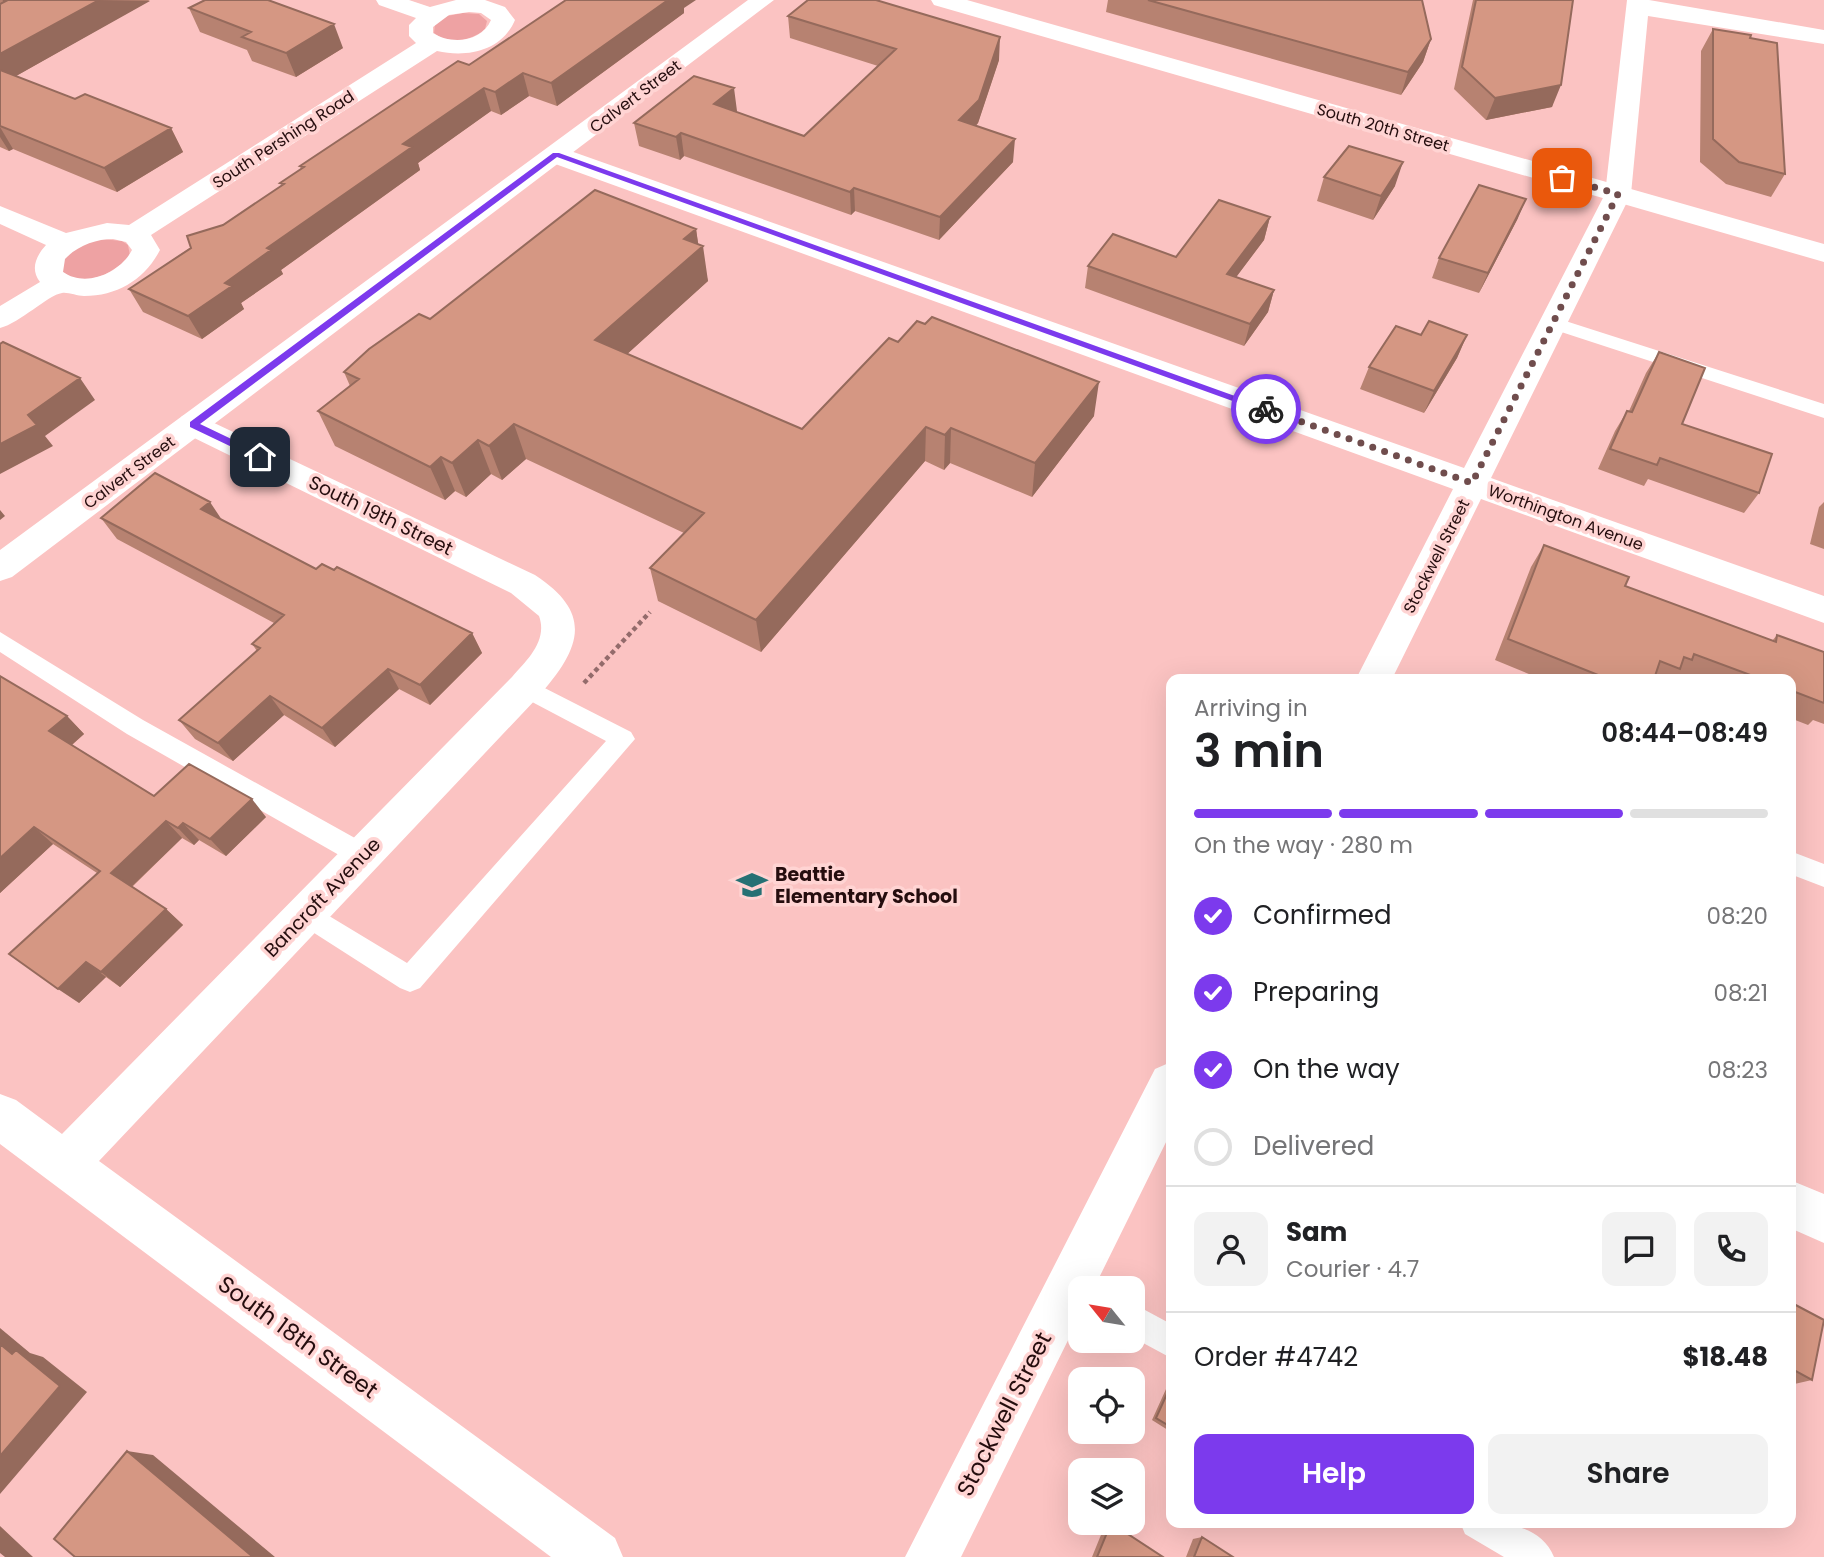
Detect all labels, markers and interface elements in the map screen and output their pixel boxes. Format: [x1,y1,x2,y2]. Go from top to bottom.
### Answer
street label: Calvert Street [585,54,686,138]
street label: South Pershing Road [208,85,359,194]
street label: South 20th Street [1314,98,1452,157]
pin [1532,148,1592,208]
icon: bag [1543,159,1581,197]
courier [1231,374,1301,444]
icon: bike [1247,390,1285,428]
pin [230,427,290,487]
street label: Calvert Street [79,430,180,514]
icon: home [241,438,279,476]
street label: South 19th Street [304,469,458,562]
street label: Worthington Avenue [1485,479,1647,556]
street label: Stockwell Street [1398,495,1475,617]
text: Arriving in [1194,692,1308,724]
text: 08:44–08:49 [1601,715,1768,751]
text: 3 min [1194,719,1324,783]
text: On the way · 280 m [1194,829,1413,861]
street label: Bancroft Avenue [258,831,387,963]
place label: Beattie Elementary School [775,861,958,910]
school or university icon: Beattie Elementary School [735,868,769,902]
icon: check [1194,897,1232,935]
text: Confirmed [1253,897,1391,933]
text: 08:20 [1706,900,1768,932]
icon: check [1194,974,1232,1012]
text: Preparing [1253,974,1379,1010]
text: 08:21 [1714,977,1768,1009]
icon: check [1194,1051,1232,1089]
text: On the way [1253,1051,1400,1087]
text: 08:23 [1707,1054,1768,1086]
text: Delivered [1253,1128,1374,1164]
button: person [1194,1212,1268,1286]
button: chat [1602,1212,1676,1286]
button: phone [1694,1212,1768,1286]
text: Sam [1286,1214,1347,1250]
text: Courier · 4.7 [1286,1253,1419,1285]
street label: South 18th Street [211,1268,385,1406]
north arrow [1068,1276,1144,1353]
map controls [1068,1276,1145,1535]
street label: Stockwell Street [949,1326,1059,1502]
text: Order #4742 [1194,1339,1358,1375]
text: $18.48 [1682,1339,1768,1375]
button: locate [1068,1367,1145,1444]
button: Help [1194,1434,1474,1514]
button: Share [1488,1434,1768,1514]
button: layers [1068,1458,1145,1535]

